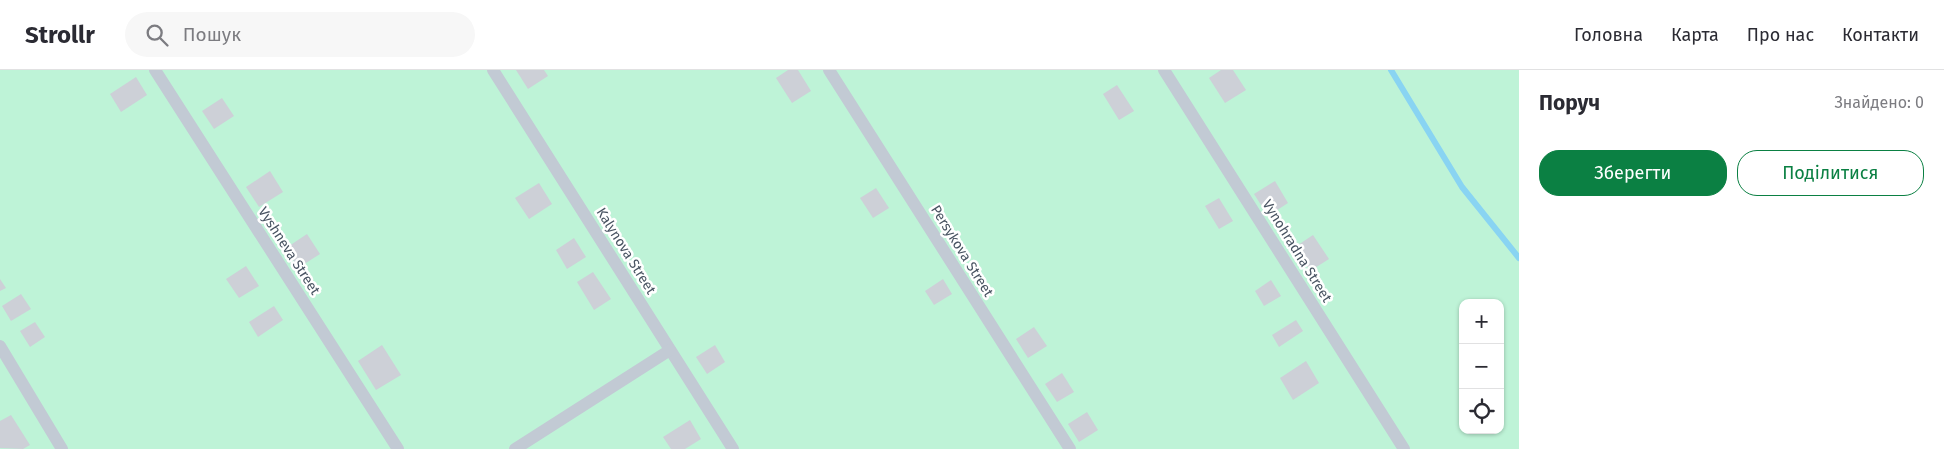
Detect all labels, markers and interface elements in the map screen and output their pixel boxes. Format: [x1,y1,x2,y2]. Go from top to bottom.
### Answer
search box [125,12,475,57]
text: Strollr [25,21,95,49]
icon: search [143,21,171,49]
text: Пошук [183,23,241,46]
text: Головна [1574,24,1643,46]
text: Карта [1671,24,1719,46]
text: Про нас [1747,24,1814,46]
text: Контакти [1842,24,1919,46]
text: Поруч [1539,90,1600,116]
text: Знайдено: 0 [1834,93,1924,112]
button: Зберегти [1539,150,1727,196]
button: Поділитися [1737,150,1924,196]
street label: Vynohradna Street [1259,197,1336,306]
street label: Persykova Street [927,202,997,301]
street label: Vyshneva Street [254,204,324,299]
street label: Kalynova Street [593,205,660,298]
map controls [1459,299,1504,434]
button: + [1459,299,1504,344]
button: − [1459,344,1504,389]
button: locate [1459,389,1504,434]

